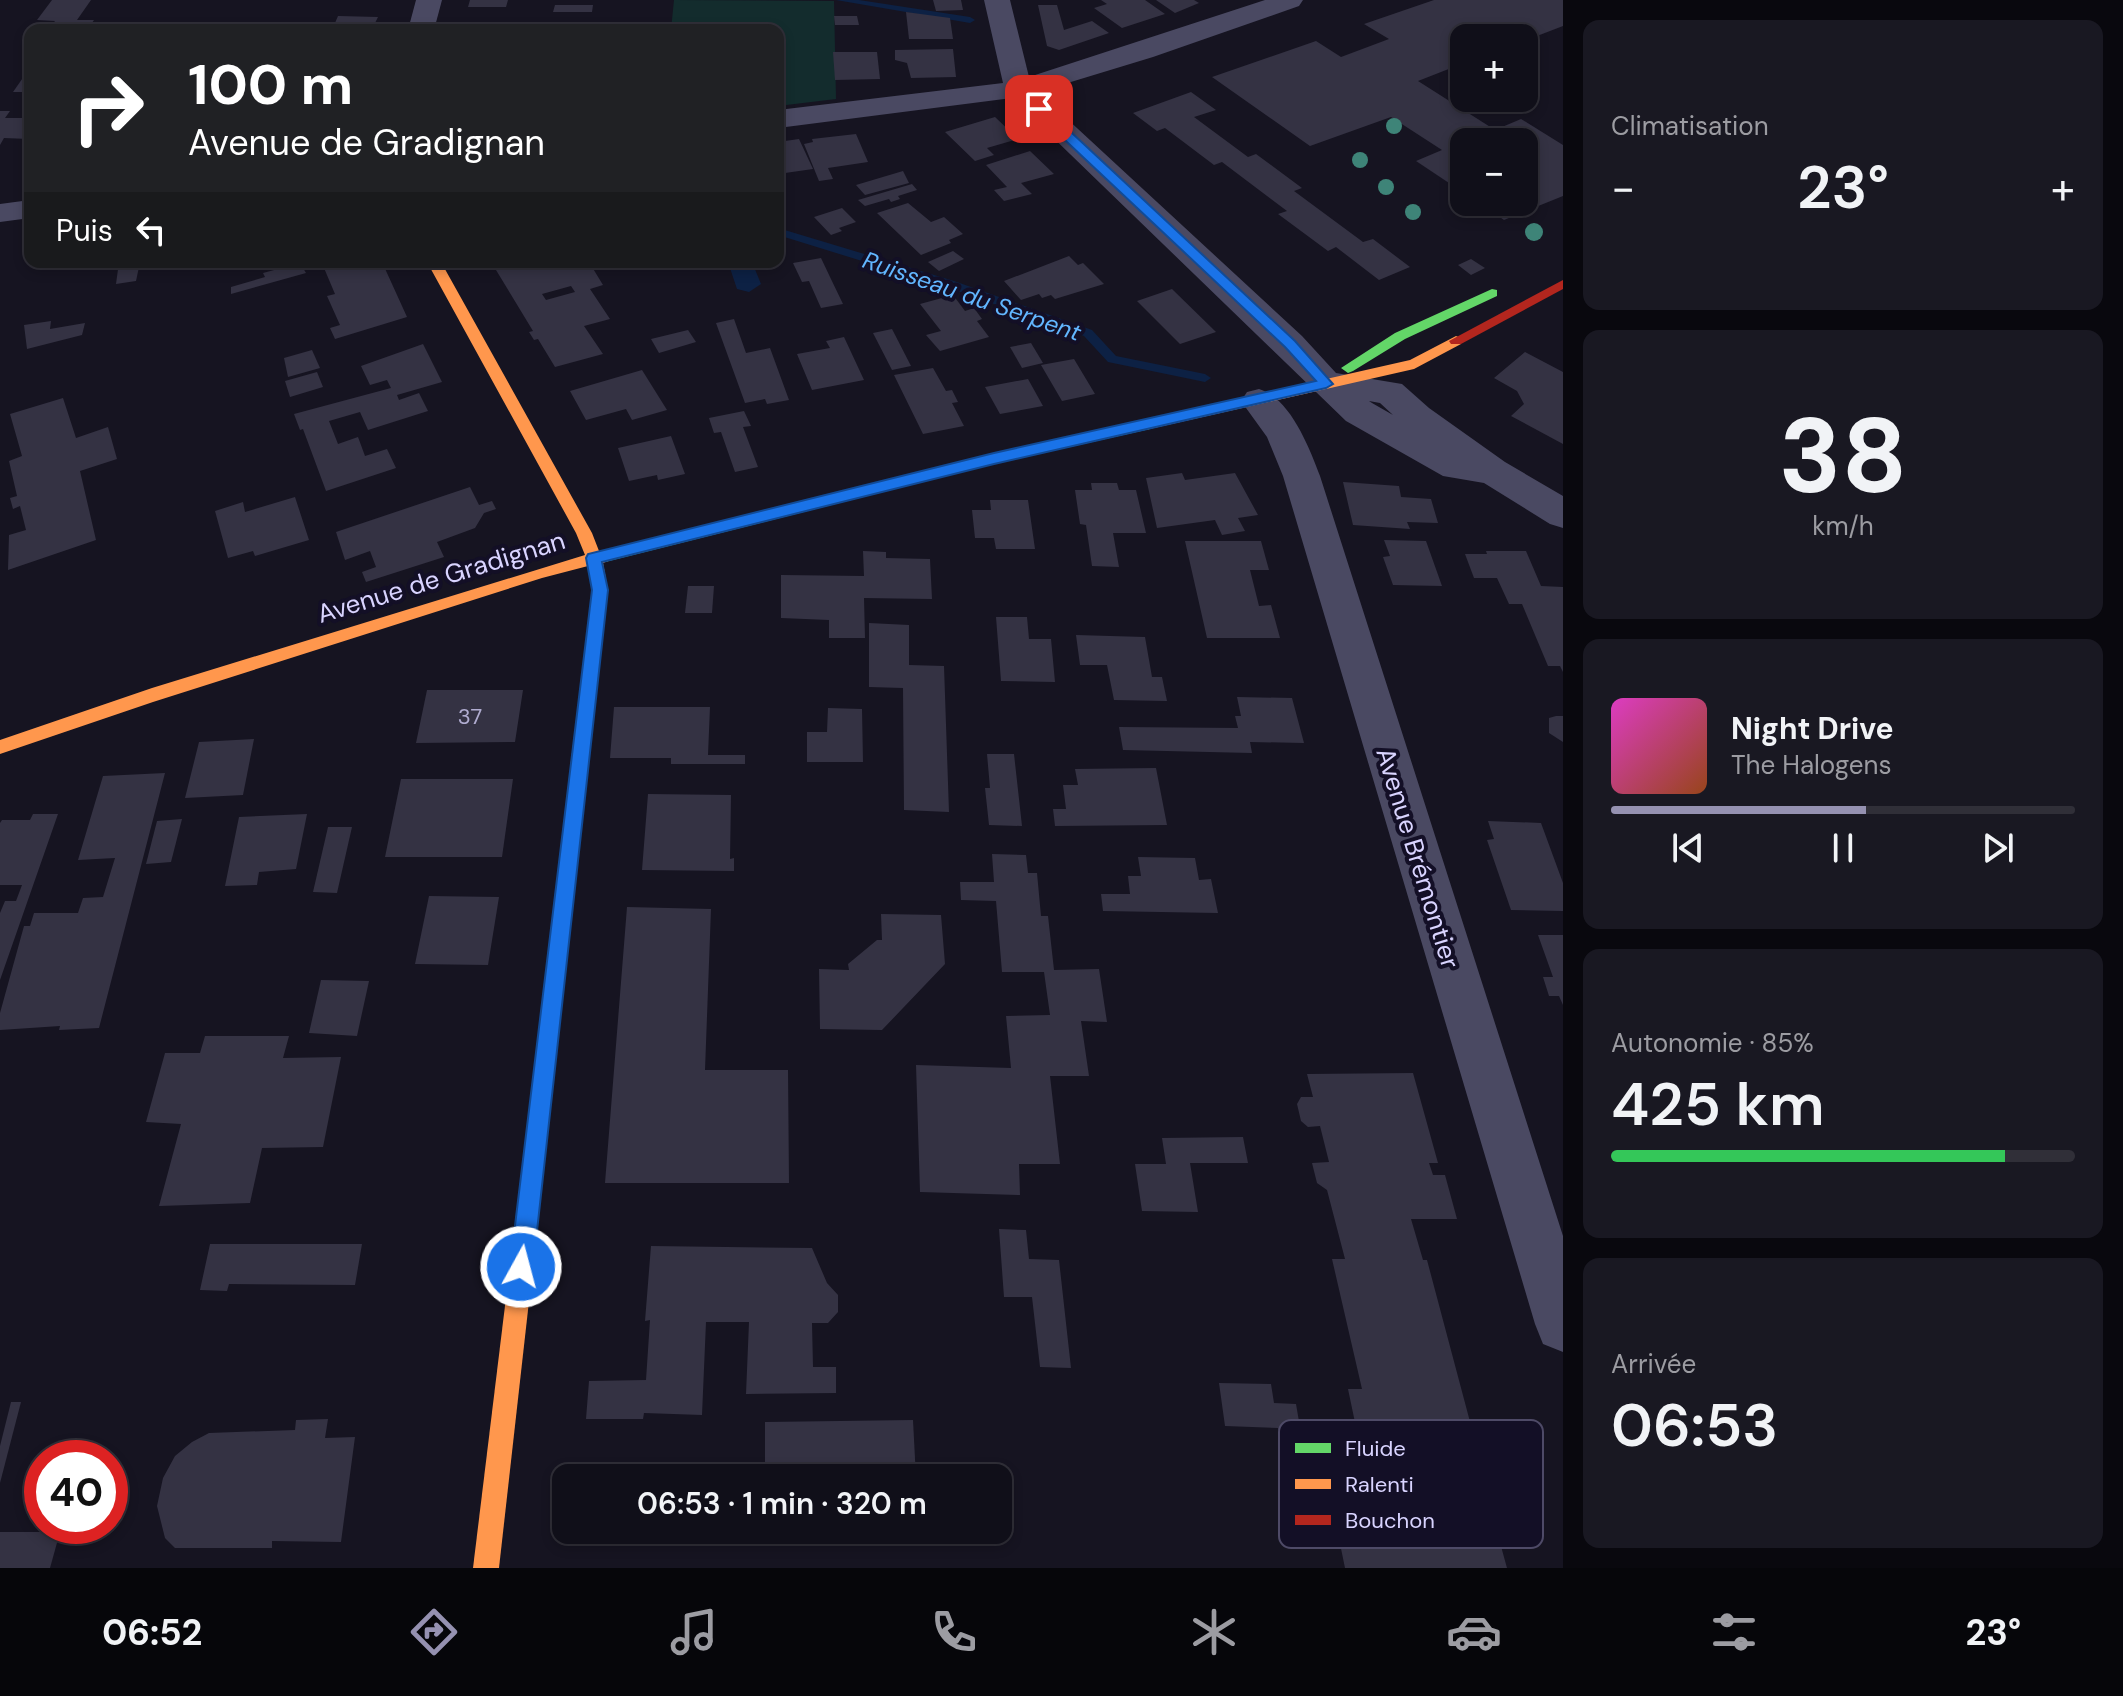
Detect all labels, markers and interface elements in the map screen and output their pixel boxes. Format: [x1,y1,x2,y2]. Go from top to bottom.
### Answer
map controls [1450,24,1538,216]
button: + [1450,24,1538,112]
text: 100 m [188,48,353,121]
icon: right [56,56,160,160]
pin [1005,75,1073,143]
icon: arrive [1017,87,1061,131]
text: Climatisation [1611,109,1769,143]
text: Avenue de Gradignan [188,119,545,166]
button: − [1450,128,1538,216]
text: 23° [1797,148,1889,227]
text: − [1611,159,1635,217]
text: + [2051,159,2075,217]
icon: left [129,208,173,252]
text: Puis [56,211,113,250]
water label: Ruisseau du Serpent [859,244,1086,348]
text: 38 [1779,389,1907,524]
text: km/h [1812,509,1874,543]
street label: Avenue de Gradignan [313,523,569,631]
house number: 37 [458,702,482,731]
text: Night Drive [1731,709,1894,748]
street label: Avenue Brémontier [1368,743,1468,973]
text: The Halogens [1731,748,1891,782]
icon: previous [1666,826,1710,870]
icon: pause [1821,826,1865,870]
icon: next [1976,826,2020,870]
text: Autonomie · 85% [1611,1026,1814,1060]
text: 425 km [1611,1065,1825,1144]
position arrow [479,1225,563,1309]
text: Arrivée [1611,1347,1696,1381]
text: 06:53 [1611,1386,1778,1465]
legend [1279,1420,1543,1548]
text: Fluide [1345,1434,1406,1463]
speed limit sign: 40 [24,1440,128,1544]
text: Ralenti [1345,1470,1414,1499]
text: 06:53 · 1 min · 320 m [637,1484,927,1523]
text: Bouchon [1345,1506,1435,1535]
icon: directions [406,1604,462,1660]
icon: music [666,1604,722,1660]
icon: phone [926,1604,982,1660]
icon: climate [1186,1604,1242,1660]
icon: car [1446,1604,1502,1660]
icon: filters [1706,1604,1762,1660]
text: 06:52 [102,1609,202,1656]
text: 23° [1965,1609,2021,1656]

